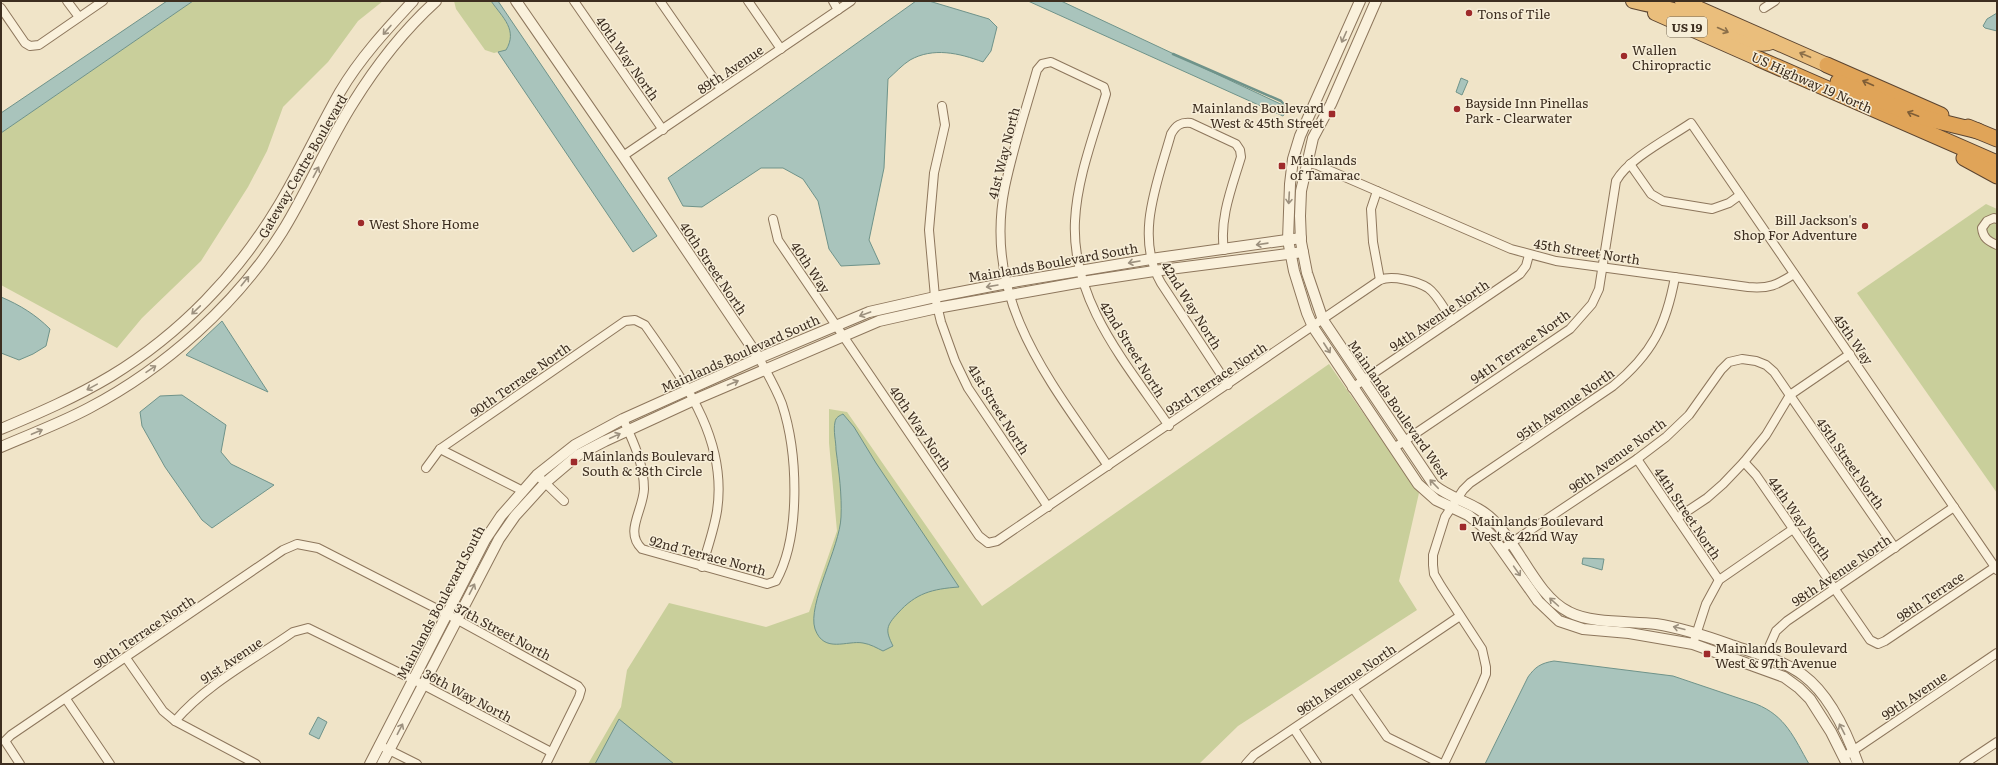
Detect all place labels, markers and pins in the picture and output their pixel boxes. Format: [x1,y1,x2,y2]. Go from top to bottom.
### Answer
place label: Tons of Tile [1477,4,1550,23]
marker: Tons of Tile [1464,8,1474,18]
place label: Wallen Chiropractic [1632,40,1711,74]
marker: Wallen Chiropractic [1619,51,1629,61]
place label: Bayside Inn Pinellas Park - Clearwater [1465,93,1588,127]
place label: Mainlands Boulevard West & 45th Street [1192,98,1325,132]
marker: Bayside Inn Pinellas Park - Clearwater [1452,104,1462,114]
marker: Mainlands Boulevard West & 45th Street [1327,109,1337,119]
place label: Mainlands of Tamarac [1290,150,1360,184]
marker: Mainlands of Tamarac [1277,161,1287,171]
place label: Bill Jackson's Shop For Adventure [1734,210,1857,244]
place label: West Shore Home [369,214,479,233]
marker: West Shore Home [356,218,366,228]
marker: Bill Jackson's Shop For Adventure [1860,221,1870,231]
place label: Mainlands Boulevard South & 38th Circle [582,446,714,480]
marker: Mainlands Boulevard South & 38th Circle [569,457,579,467]
place label: Mainlands Boulevard West & 42nd Way [1471,511,1603,545]
marker: Mainlands Boulevard West & 42nd Way [1458,522,1468,532]
place label: Mainlands Boulevard West & 97th Avenue [1715,638,1847,672]
marker: Mainlands Boulevard West & 97th Avenue [1702,649,1712,659]

